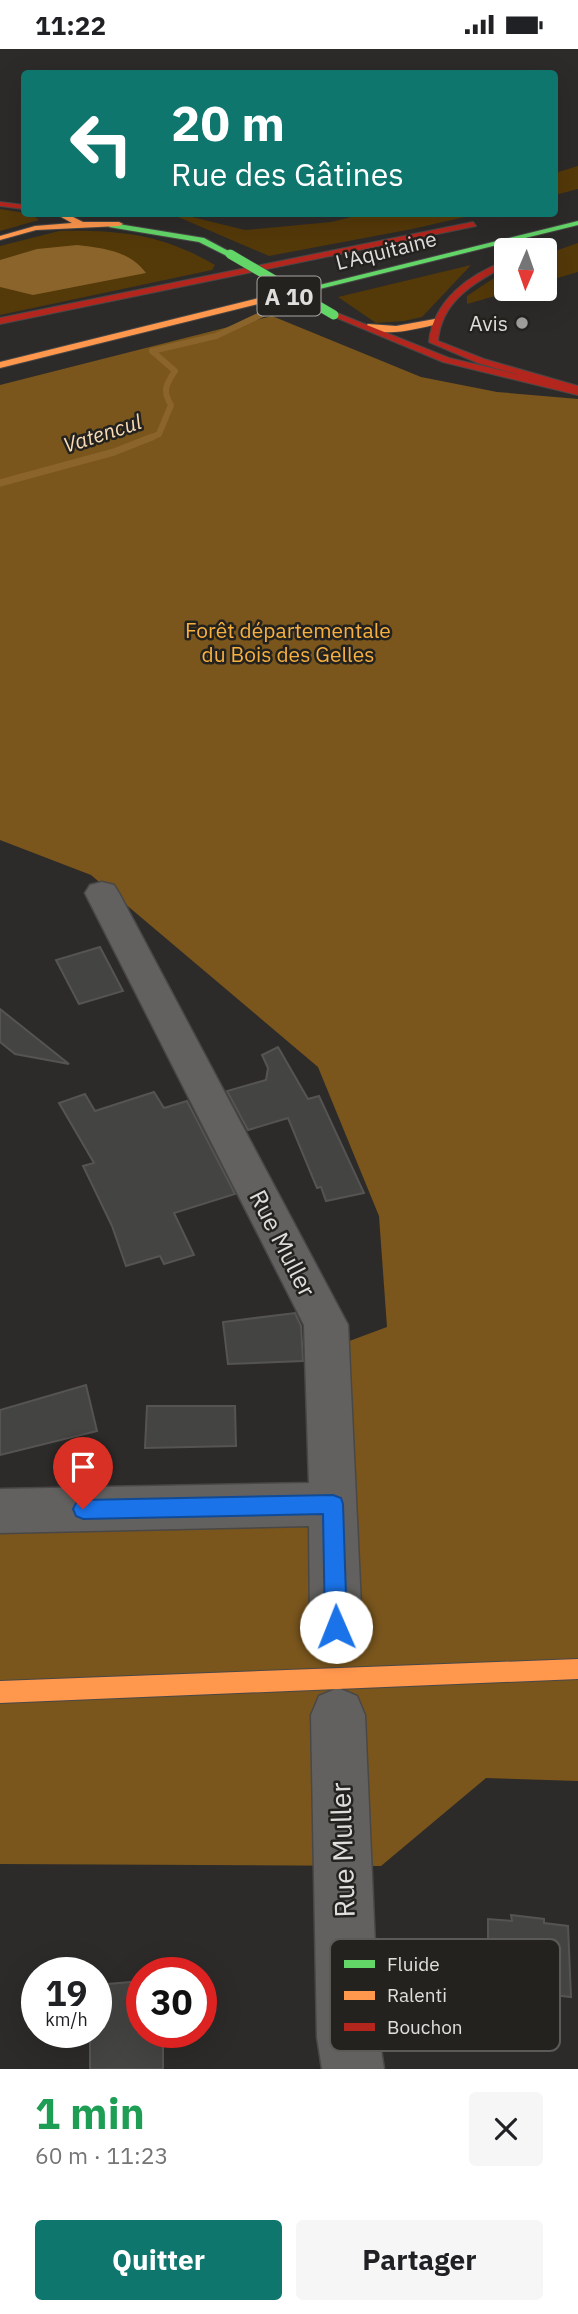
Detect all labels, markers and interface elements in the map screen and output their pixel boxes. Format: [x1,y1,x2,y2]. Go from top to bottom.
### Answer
text: 11:22 [35,8,106,42]
text: 20 m [171,91,285,154]
icon: left [56,98,147,189]
text: Rue des Gâtines [171,153,404,195]
street label: L'Aquitaine [333,224,439,276]
north arrow [494,238,556,301]
map controls [494,238,557,301]
road number: A 10 [258,277,320,315]
place label: Avis [469,309,508,337]
marker: Avis [514,315,530,331]
water label: Vatencul [59,407,145,459]
park label: Forêt départementale du Bois des Gelles [185,616,391,668]
street label: Rue Muller [242,1184,324,1302]
pin [53,1437,113,1509]
icon: arrive [64,1448,102,1486]
position arrow [299,1590,373,1664]
street label: Rue Muller [321,1782,363,1918]
legend [330,1939,560,2051]
text: Fluide [387,1952,440,1976]
speed limit sign: 30 [126,1957,217,2048]
text: 19 [45,1970,88,2016]
text: Ralenti [387,1983,447,2007]
text: km/h [45,2008,88,2031]
text: Bouchon [387,2015,463,2039]
text: 1 min [35,2086,145,2141]
button: close [469,2092,543,2166]
text: 60 m · 11:23 [35,2140,168,2170]
button: Quitter [35,2220,282,2300]
button: Partager [296,2220,543,2300]

